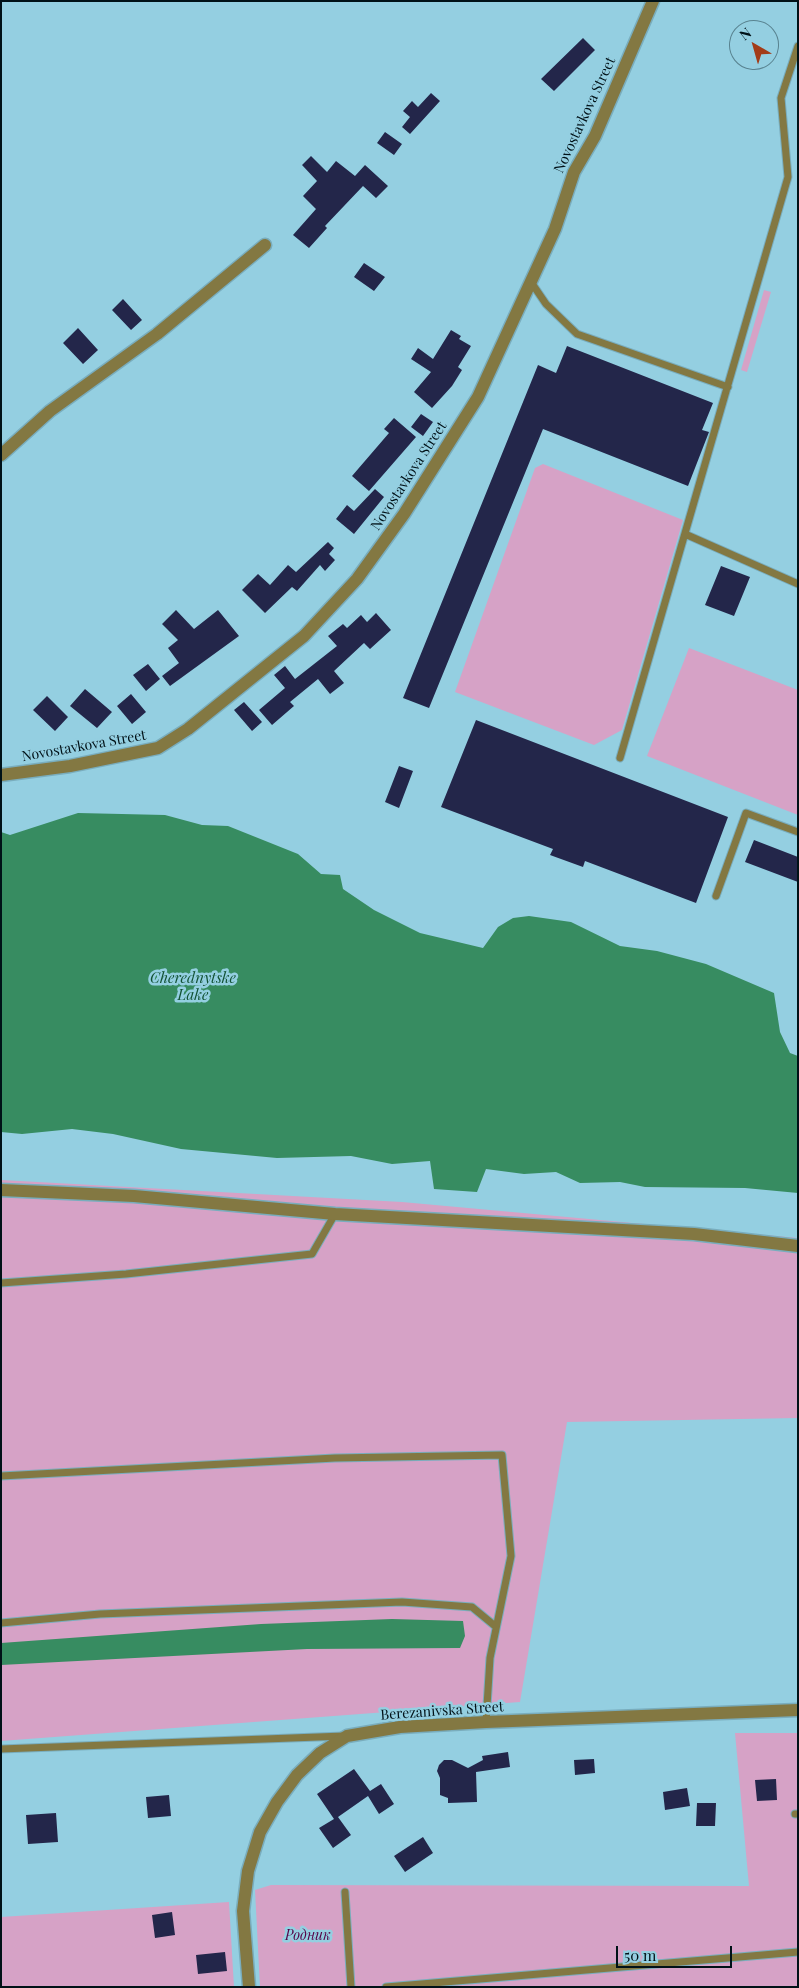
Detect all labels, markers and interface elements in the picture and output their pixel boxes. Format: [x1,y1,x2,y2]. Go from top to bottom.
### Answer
north arrow [729,20,779,70]
text: N [735,23,755,44]
street label: Novostavkova Street [551,54,619,176]
street label: Novostavkova Street [368,419,450,533]
street label: Novostavkova Street [21,727,147,765]
water label: Cherednytske Lake [150,969,236,1004]
street label: Berezanivska Street [380,1698,504,1724]
park label: Родник [285,1928,331,1944]
scale bar [619,1936,735,1968]
text: 50 m [624,1945,656,1965]

